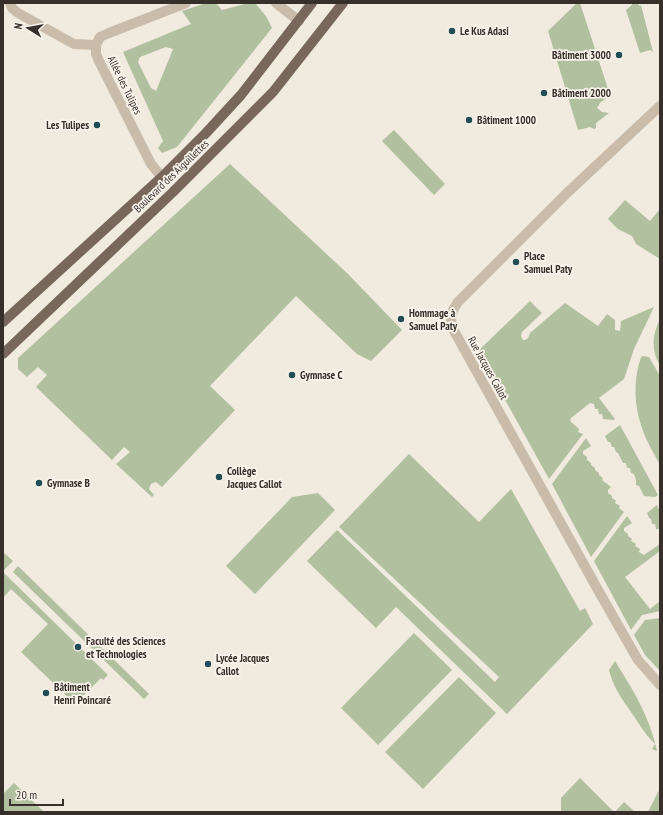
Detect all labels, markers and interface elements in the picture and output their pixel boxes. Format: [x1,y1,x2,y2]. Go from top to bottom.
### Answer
north arrow [8,8,48,48]
text: N [11,22,26,30]
place label: Le Kus Adasi [460,24,509,38]
marker: Le Kus Adasi [447,26,457,36]
place label: Bâtiment 3000 [552,48,611,62]
marker: Bâtiment 3000 [614,50,624,60]
street label: Allée des Tulipes [105,53,145,117]
place label: Bâtiment 2000 [552,86,611,100]
marker: Bâtiment 2000 [539,88,549,98]
place label: Bâtiment 1000 [477,113,536,127]
marker: Bâtiment 1000 [464,115,474,125]
place label: Les Tulipes [46,118,89,132]
marker: Les Tulipes [92,120,102,130]
street label: Boulevard des Aiguillettes [131,136,212,215]
place label: Place Samuel Paty [524,249,573,276]
marker: Place Samuel Paty [511,257,521,267]
place label: Hommage à Samuel Paty [409,306,458,333]
marker: Hommage à Samuel Paty [396,314,406,324]
street label: Rue Jacques Callot [465,334,511,402]
place label: Gymnase C [300,368,342,382]
marker: Gymnase C [287,370,297,380]
place label: Collège Jacques Callot [226,464,283,491]
marker: Collège Jacques Callot [214,472,224,482]
place label: Gymnase B [47,476,91,490]
marker: Gymnase B [34,478,44,488]
place label: Faculté des Sciences et Technologies [86,634,166,661]
marker: Faculté des Sciences et Technologies [73,642,83,652]
place label: Lycée Jacques Callot [216,651,270,678]
marker: Lycée Jacques Callot [203,659,213,669]
place label: Bâtiment Henri Poincaré [54,680,111,707]
marker: Bâtiment Henri Poincaré [41,688,51,698]
scale bar [10,781,63,807]
text: 20 m [16,787,37,802]

